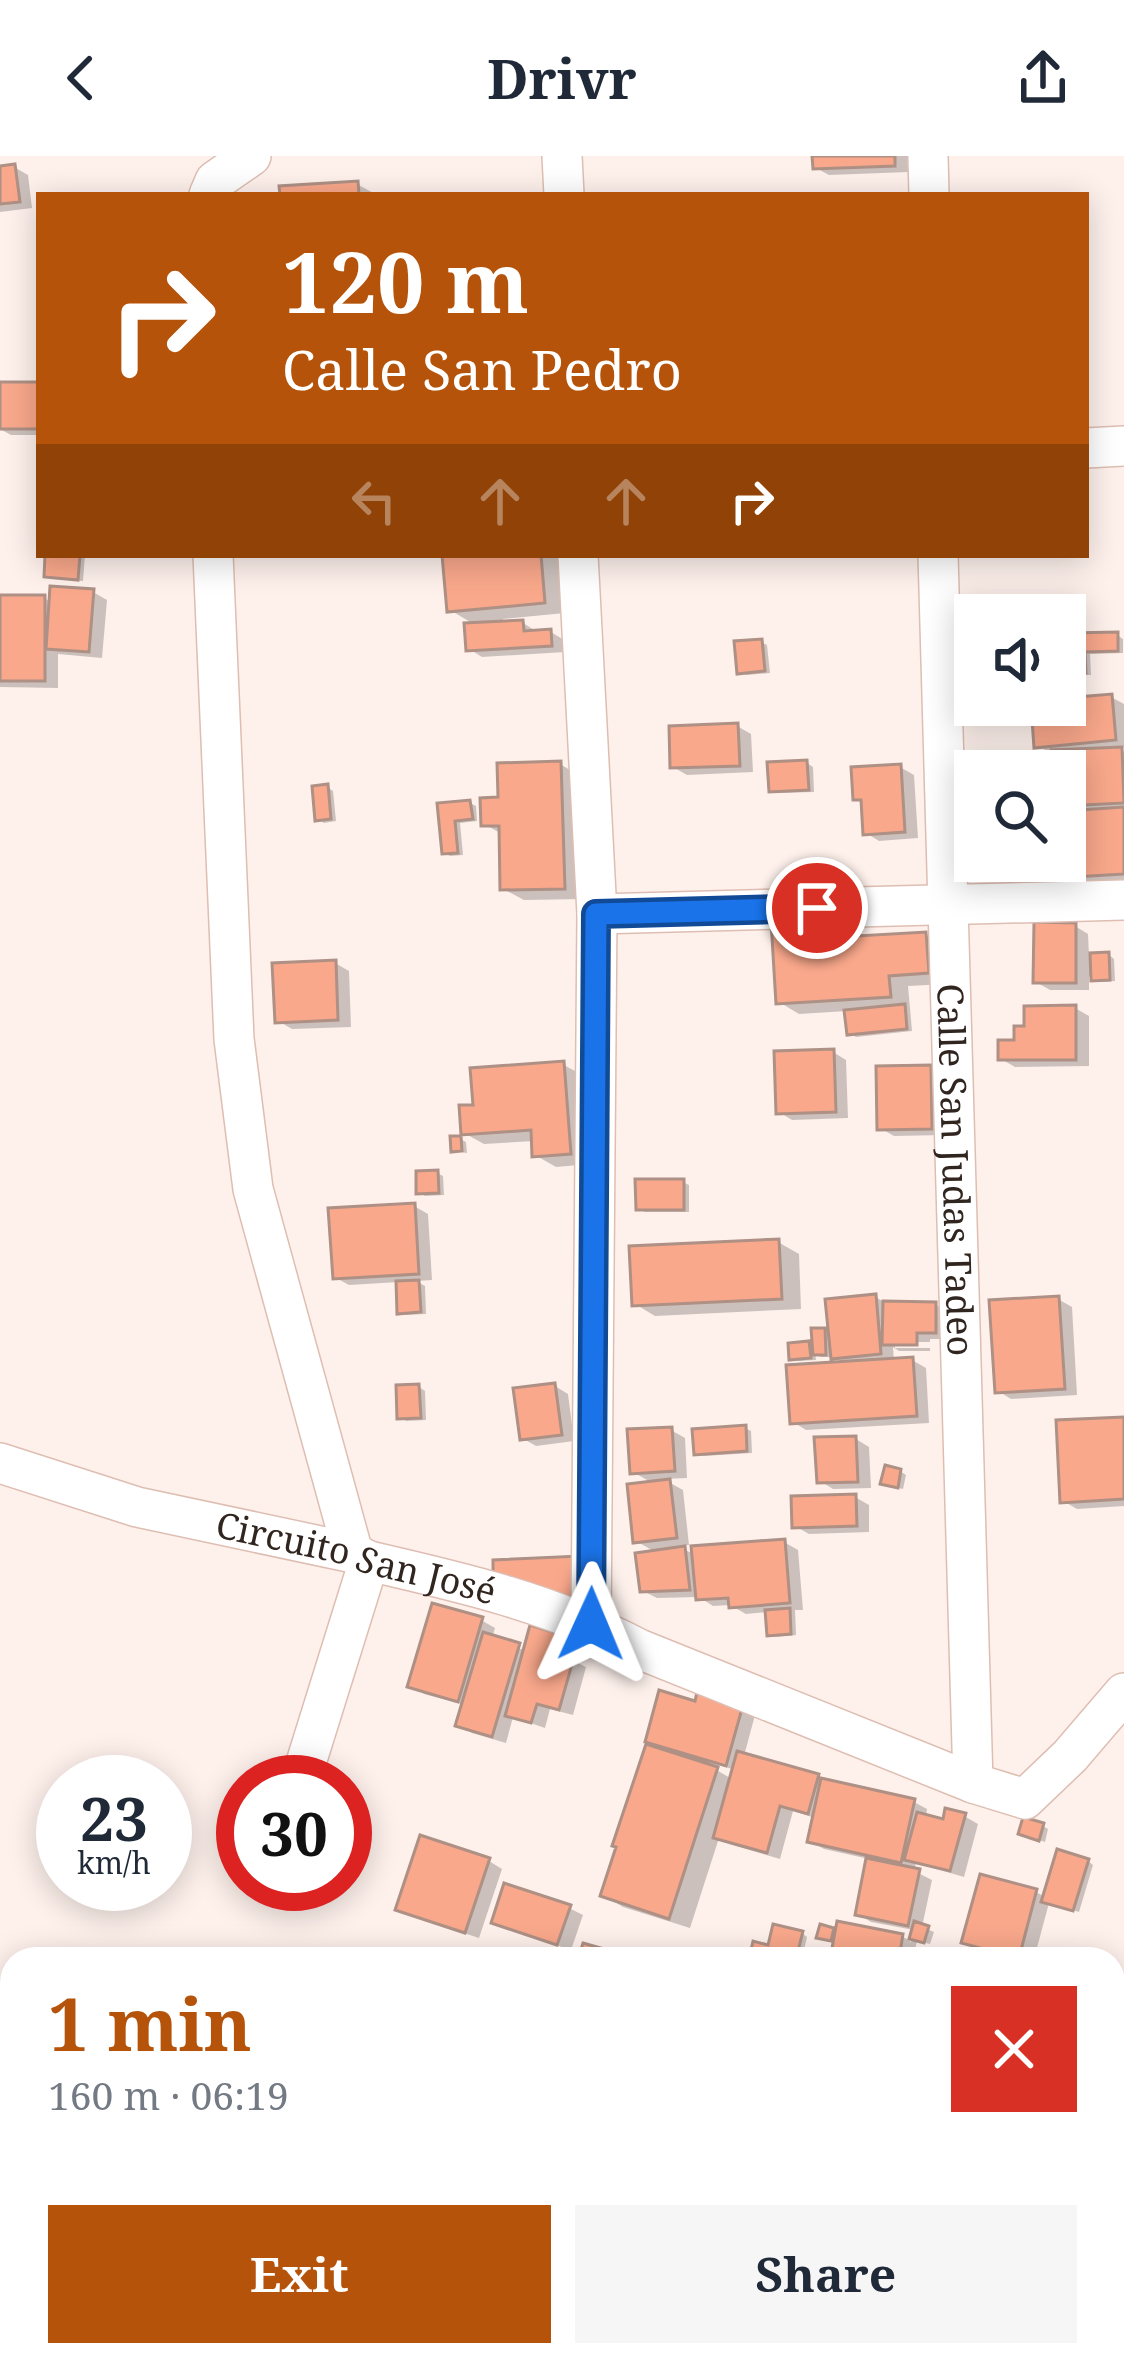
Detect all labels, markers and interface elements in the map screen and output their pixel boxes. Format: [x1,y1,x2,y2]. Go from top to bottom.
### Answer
text: Drivr [487,41,637,115]
icon: back [48,45,114,111]
icon: share [1010,45,1076,111]
text: 120 m [282,223,529,338]
icon: right [84,240,240,396]
text: Calle San Pedro [282,332,682,406]
icon: left [341,468,407,534]
icon: ahead [467,468,533,534]
icon: ahead [593,468,659,534]
icon: right [719,468,785,534]
map controls [954,594,1086,882]
button: sound [954,594,1086,726]
button: search [954,750,1086,882]
pin [766,857,868,959]
icon: arrive [784,875,850,941]
street label: Calle San Judas Tadeo [926,983,986,1357]
street label: Circuito San José [212,1500,502,1616]
position arrow [528,1561,654,1687]
speed limit sign: 30 [216,1755,372,1911]
text: 23 [80,1777,148,1859]
text: km/h [77,1842,151,1883]
text: 1 min [48,1974,252,2072]
button: close [951,1986,1077,2112]
text: 160 m · 06:19 [48,2068,289,2121]
button: Exit [48,2205,551,2343]
button: Share [575,2205,1077,2343]

